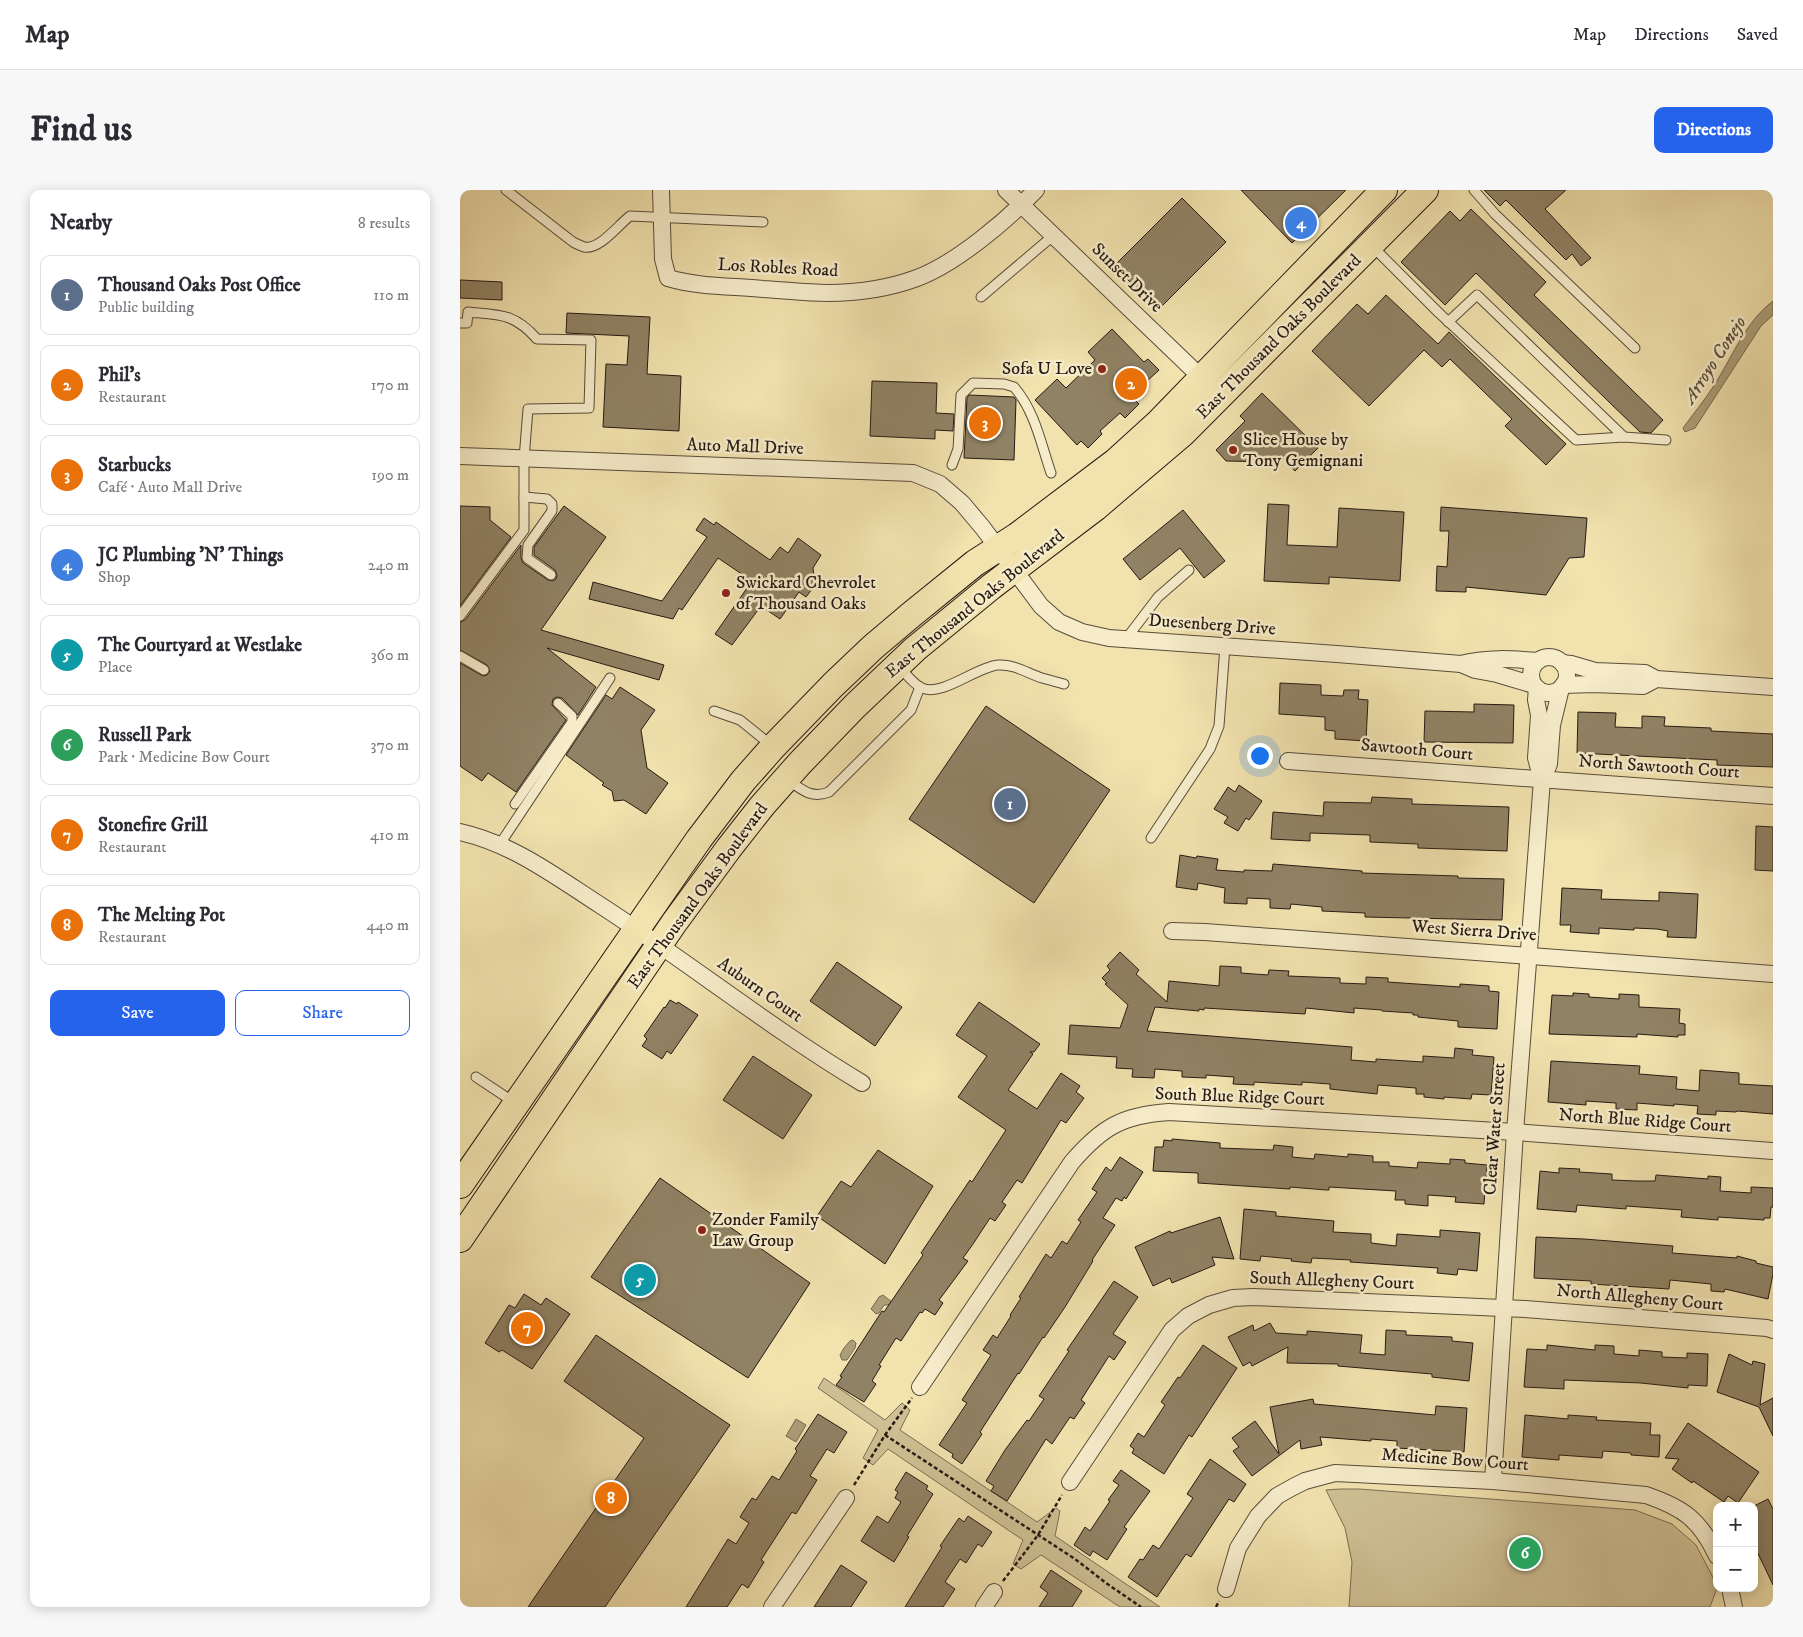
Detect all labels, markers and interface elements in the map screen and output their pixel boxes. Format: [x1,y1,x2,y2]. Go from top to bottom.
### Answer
text: Map [25,20,69,50]
text: Map [1573,24,1606,46]
text: Directions [1634,24,1709,46]
text: Saved [1737,24,1778,46]
button: Directions [1654,107,1773,153]
text: Find us [30,108,132,152]
pin: 4 [1285,204,1317,242]
text: Nearby [50,210,112,236]
text: 8 results [358,213,410,233]
street label: Sunset Drive [1087,239,1167,317]
street label: East Thousand Oaks Boulevard [1192,250,1366,424]
street label: Los Robles Road [717,254,839,282]
text: Thousand Oaks Post Office [98,274,301,297]
text: 1 [64,285,70,305]
text: 110 m [373,285,409,305]
text: Public building [98,297,194,317]
water label: Arroyo Conejo [1677,312,1752,410]
place label: Sofa U Love [1002,358,1092,380]
marker: Sofa U Love [1096,363,1108,375]
text: Phil's [98,364,141,387]
pin: 2 [1115,365,1147,403]
text: 2 [63,375,71,395]
text: 170 m [371,375,409,395]
text: Restaurant [98,387,166,407]
pin: 3 [969,404,1001,442]
place label: Slice House by Tony Gemignani [1243,429,1363,472]
street label: Auto Mall Drive [686,434,804,460]
marker: Slice House by Tony Gemignani [1227,444,1239,456]
text: Starbucks [98,454,171,477]
text: 3 [64,465,70,485]
text: 190 m [371,465,409,485]
text: Café · Auto Mall Drive [98,477,242,497]
street label: East Thousand Oaks Boulevard [881,525,1069,683]
text: JC Plumbing 'N' Things [98,544,283,567]
text: 4 [62,555,72,575]
text: 240 m [368,555,409,575]
text: Shop [98,567,131,587]
place label: Swickard Chevrolet of Thousand Oaks [736,572,876,615]
marker: Swickard Chevrolet of Thousand Oaks [720,587,732,599]
street label: Duesenberg Drive [1148,610,1276,640]
text: The Courtyard at Westlake [98,634,302,657]
text: 5 [63,645,71,665]
text: 360 m [371,645,409,665]
text: Place [98,657,132,677]
text: Russell Park [98,724,191,747]
street label: Sawtooth Court [1360,734,1474,766]
text: 6 [63,735,71,755]
text: 370 m [371,735,409,755]
your location [1247,743,1273,769]
text: Park · Medicine Bow Court [98,747,270,767]
street label: North Sawtooth Court [1578,750,1741,784]
pin: 1 [994,785,1026,823]
street label: East Thousand Oaks Boulevard [623,799,773,993]
text: Stonefire Grill [98,814,207,837]
text: 7 [63,825,71,845]
text: 410 m [370,825,409,845]
text: Restaurant [98,837,166,857]
text: The Melting Pot [98,904,225,927]
text: 8 [63,915,71,935]
text: 440 m [367,915,409,935]
street label: West Sierra Drive [1410,916,1537,946]
text: Restaurant [98,927,166,947]
street label: Auburn Court [713,953,807,1028]
button: Save [50,990,225,1036]
button: Share [235,990,410,1036]
street label: Clear Water Street [1479,1062,1511,1196]
street label: South Blue Ridge Court [1155,1083,1326,1111]
street label: North Blue Ridge Court [1558,1104,1732,1138]
place label: Zonder Family Law Group [712,1209,819,1252]
marker: Zonder Family Law Group [696,1224,708,1236]
pin: 5 [624,1261,656,1299]
street label: South Allegheny Court [1249,1267,1415,1295]
street label: North Allegheny Court [1556,1280,1725,1316]
pin: 7 [511,1309,543,1347]
street label: Medicine Bow Court [1381,1444,1530,1476]
pin: 8 [595,1479,627,1517]
map controls [1713,1502,1758,1592]
button: + [1713,1502,1758,1547]
pin: 6 [1509,1534,1541,1572]
button: − [1713,1547,1758,1592]

